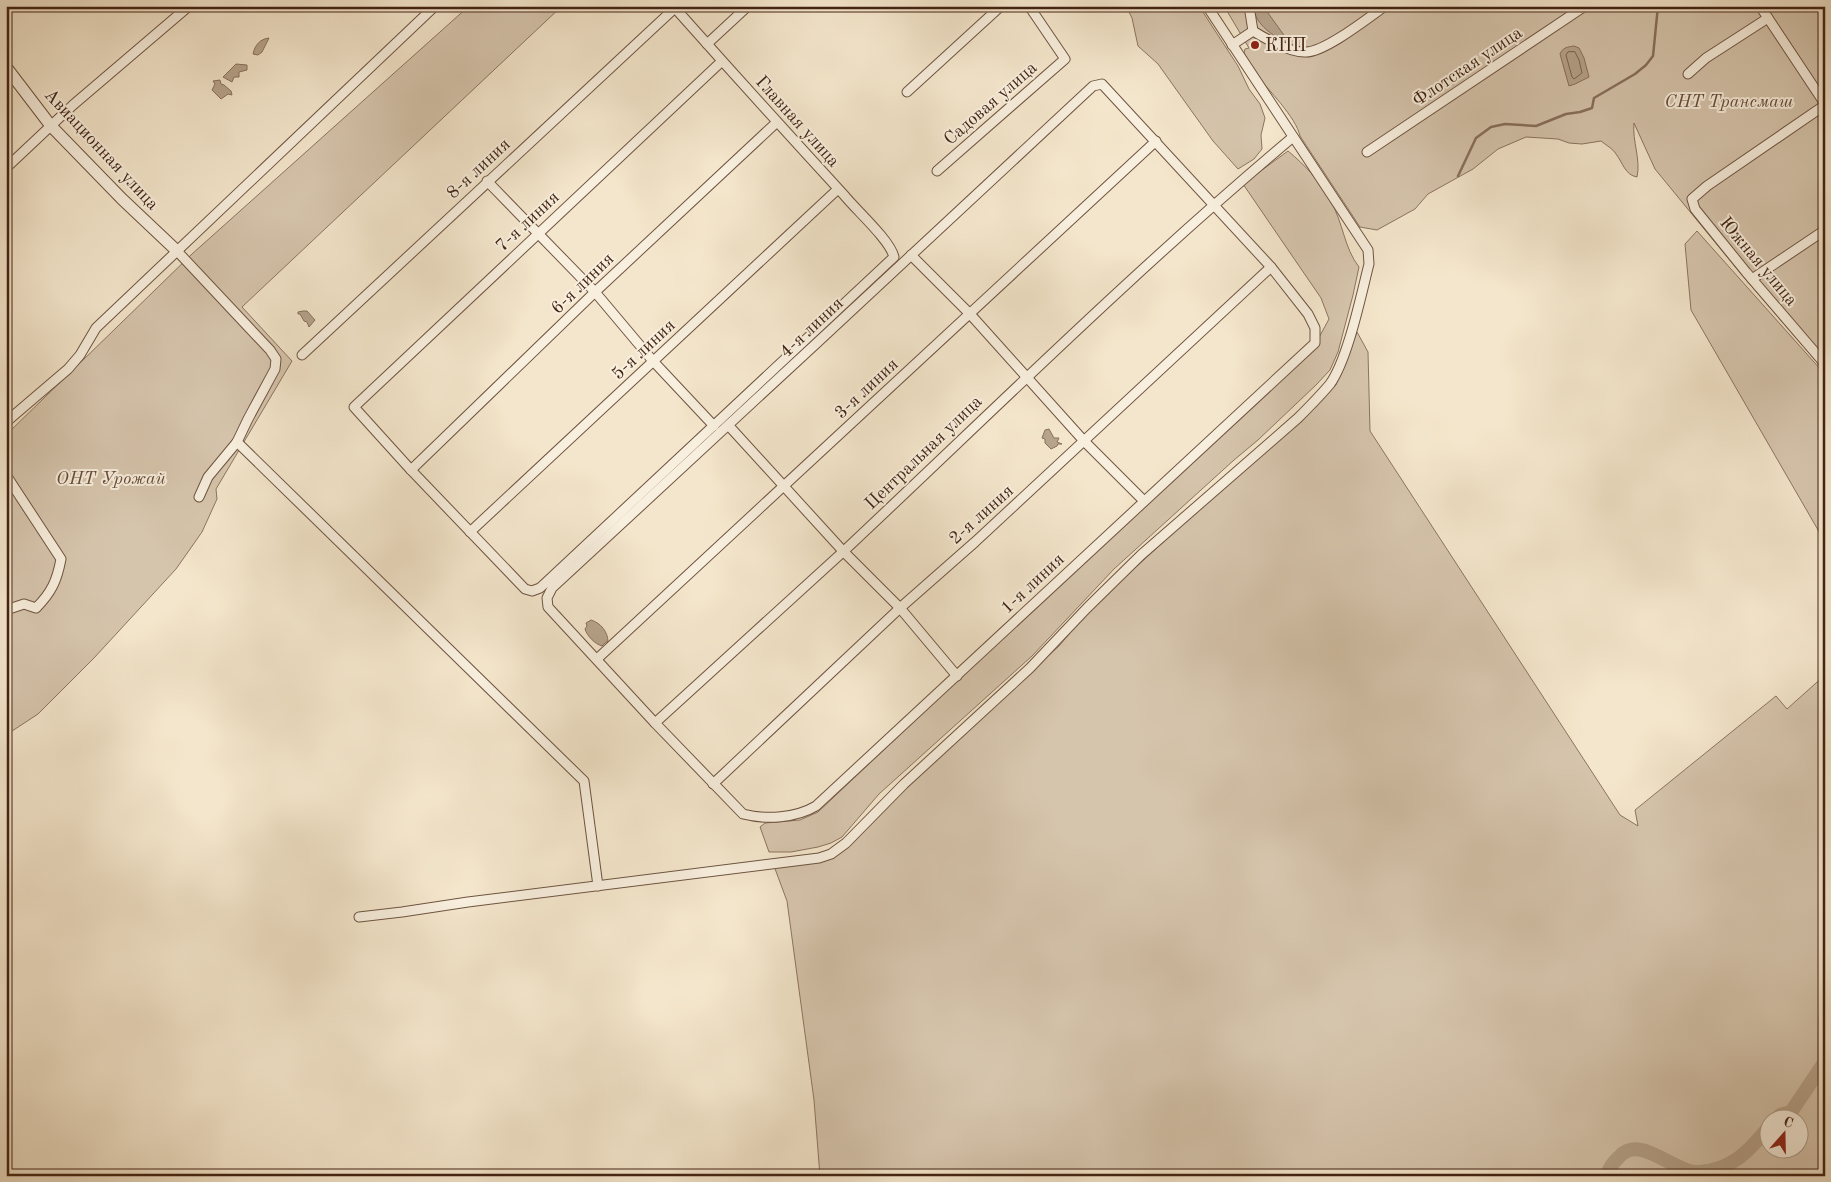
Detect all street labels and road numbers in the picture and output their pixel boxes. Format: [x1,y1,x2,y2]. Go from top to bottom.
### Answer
street label: Флотская улица [1410,24,1526,110]
street label: Садовая улица [941,59,1041,149]
street label: Главная улица [752,73,843,171]
street label: Авиационная улица [41,86,162,214]
street label: 8-я линия [444,135,514,202]
street label: 7-я линия [493,188,563,255]
street label: Южная улица [1716,214,1801,310]
street label: 6-я линия [548,250,617,318]
street label: 4-я линия [777,294,847,361]
street label: 5-я линия [609,316,679,383]
street label: 3-я линия [832,355,902,422]
street label: Центральная улица [862,392,986,513]
street label: 2-я линия [946,482,1017,548]
street label: 1-я линия [998,550,1068,617]

